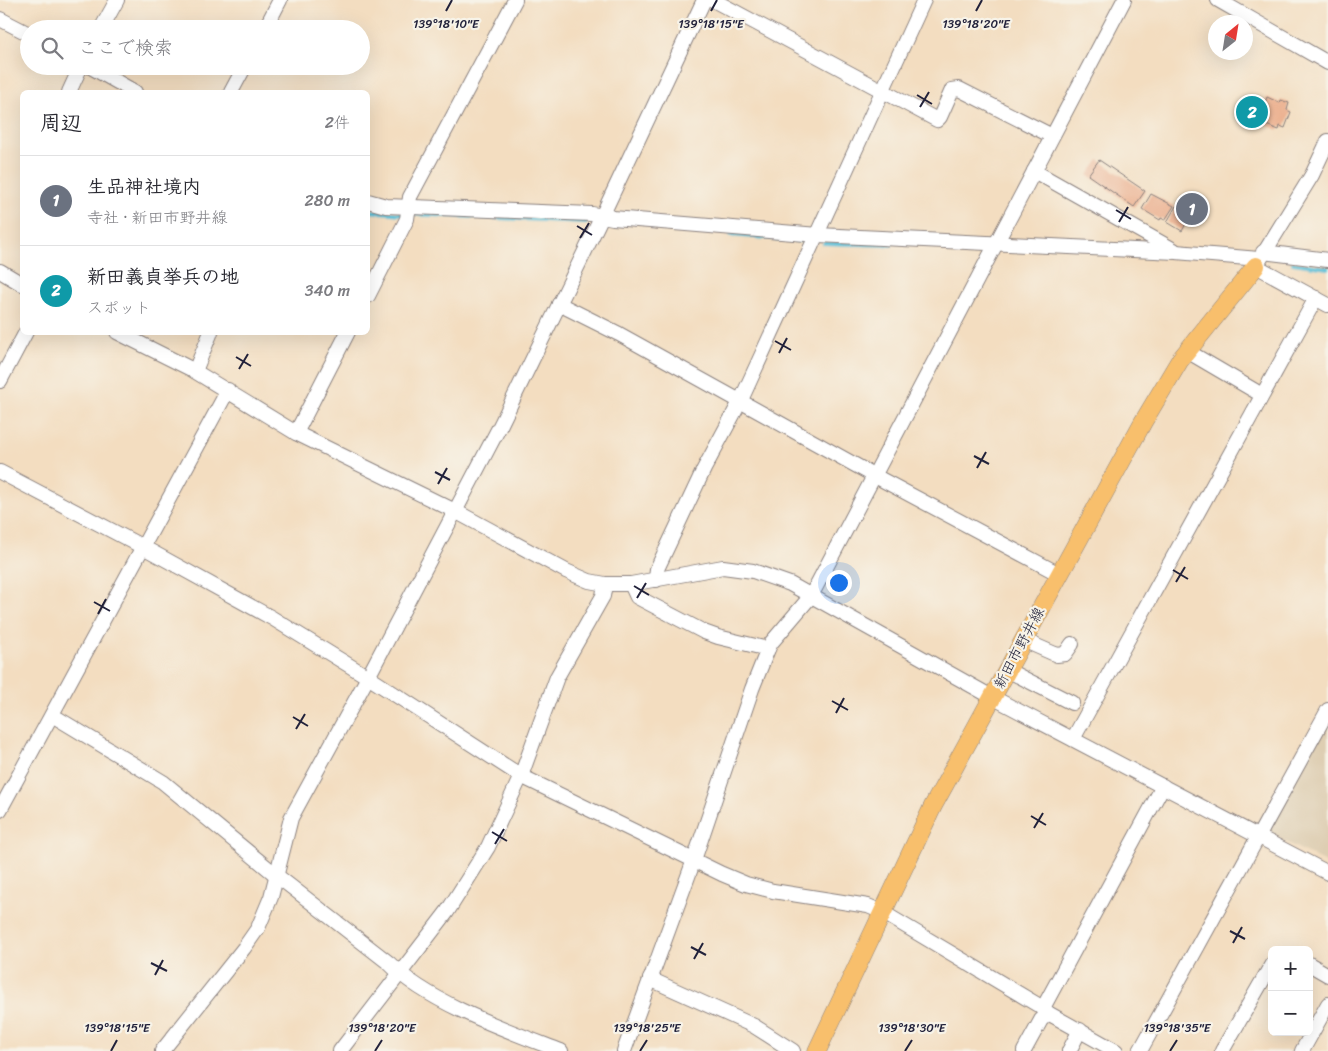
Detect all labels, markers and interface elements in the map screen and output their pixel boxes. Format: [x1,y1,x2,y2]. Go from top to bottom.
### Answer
text: 139°18'10"E [413,13,480,35]
text: 139°18'15"E [678,13,745,35]
text: 139°18'20"E [942,13,1011,35]
north arrow [1208,15,1253,60]
search box [20,20,370,75]
text: ここで検索 [78,31,173,64]
icon: search [38,34,66,62]
pin: 2 [1236,93,1268,131]
text: 周辺 [40,104,82,142]
text: 2件 [325,108,350,137]
text: 生品神社境内 [87,170,201,203]
text: 1 [53,186,59,215]
text: 280 m [305,186,350,215]
pin: 1 [1176,190,1208,228]
text: 寺社 · 新田市野井線 [87,203,228,232]
text: 新田義貞挙兵の地 [87,260,239,293]
text: 2 [51,276,61,305]
text: 340 m [305,276,350,305]
text: スポット [87,293,151,322]
your location [826,570,852,596]
street label: 新田市野井線 [986,602,1052,694]
map controls [1268,946,1313,1036]
button: + [1268,946,1313,991]
button: − [1268,991,1313,1036]
text: 139°18'15"E [84,1017,151,1039]
text: 139°18'20"E [348,1017,417,1039]
text: 139°18'25"E [614,1017,682,1039]
text: 139°18'30"E [879,1017,947,1039]
text: 139°18'35"E [1144,1017,1212,1039]

